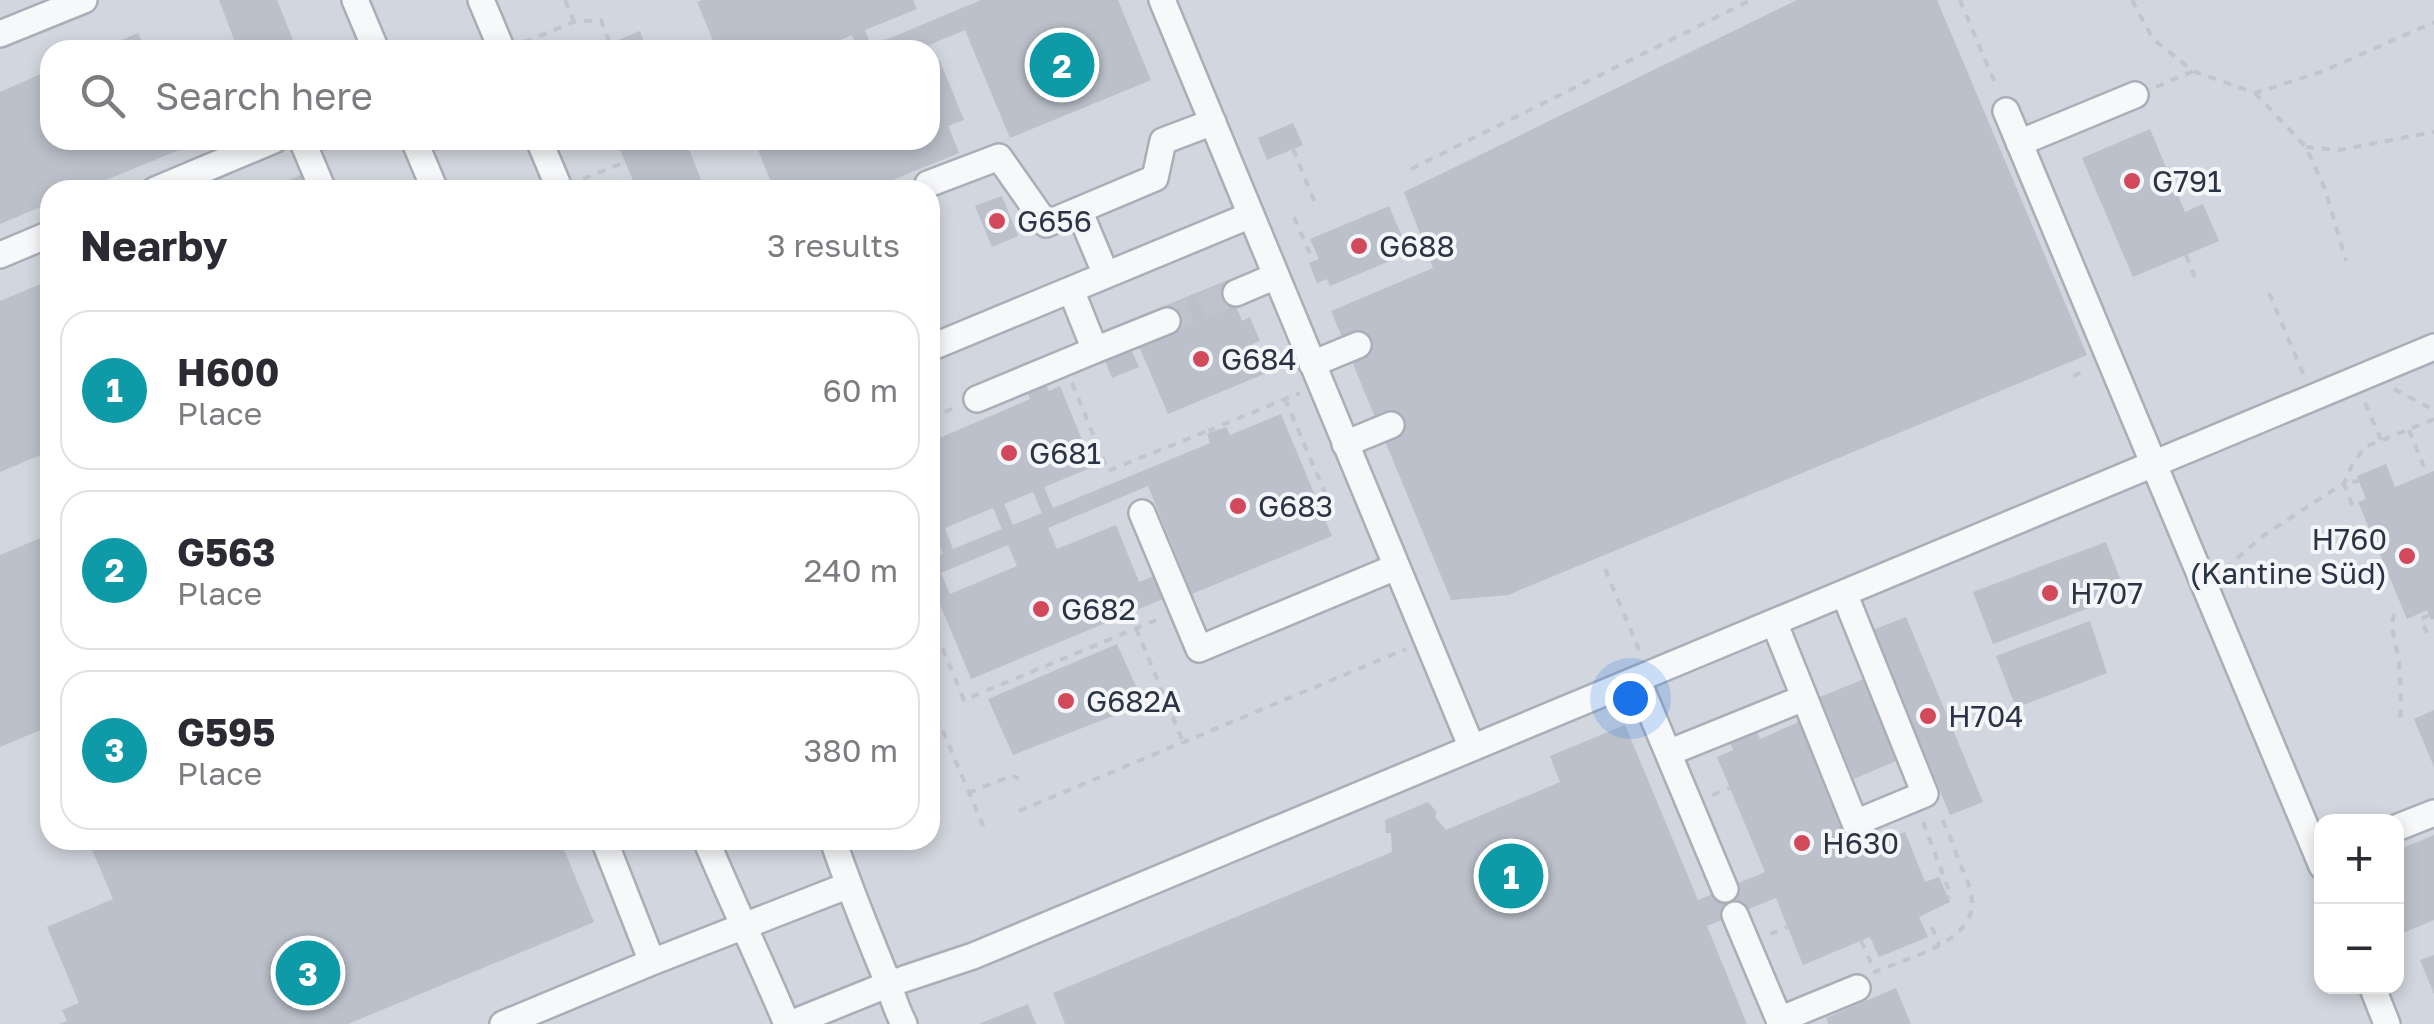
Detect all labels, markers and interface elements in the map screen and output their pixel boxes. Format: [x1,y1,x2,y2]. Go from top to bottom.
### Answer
pin: 2 [1030,28,1094,102]
search box [40,40,940,150]
icon: search [75,68,130,123]
text: Search here [155,73,373,118]
place label: G791 [2152,163,2222,199]
marker: G791 [2121,170,2143,192]
place label: G656 [1017,203,1092,239]
marker: G656 [986,210,1008,232]
text: Nearby [80,220,228,270]
text: 3 results [767,226,900,264]
place label: G688 [1379,228,1455,264]
marker: G688 [1348,235,1370,257]
place label: G684 [1221,341,1297,377]
marker: G684 [1190,348,1212,370]
text: H600 [177,349,279,394]
text: 1 [106,371,123,409]
text: 60 m [822,371,898,409]
text: Place [177,394,262,432]
place label: G681 [1029,435,1101,471]
marker: G681 [998,442,1020,464]
place label: G683 [1258,488,1333,524]
marker: G683 [1227,495,1249,517]
place label: H760 (Kantine Süd) [2190,521,2387,591]
text: G563 [177,529,275,574]
marker: H760 (Kantine Süd) [2396,545,2418,567]
text: 2 [105,551,124,589]
text: 240 m [804,551,898,589]
text: Place [177,574,262,612]
place label: H707 [2070,575,2143,611]
marker: H707 [2039,582,2061,604]
place label: G682 [1061,591,1136,627]
marker: G682 [1030,598,1052,620]
your location [1605,673,1656,724]
place label: G682A [1086,683,1181,719]
marker: G682A [1055,690,1077,712]
place label: H704 [1948,698,2024,734]
marker: H704 [1917,705,1939,727]
text: G595 [177,709,275,754]
text: 3 [105,731,124,769]
text: 380 m [804,731,898,769]
text: Place [177,754,262,792]
map controls [2314,814,2404,994]
button: + [2314,814,2404,904]
place label: H630 [1822,825,1899,861]
marker: H630 [1791,832,1813,854]
pin: 1 [1478,838,1544,914]
button: − [2314,904,2404,994]
pin: 3 [276,936,340,1010]

